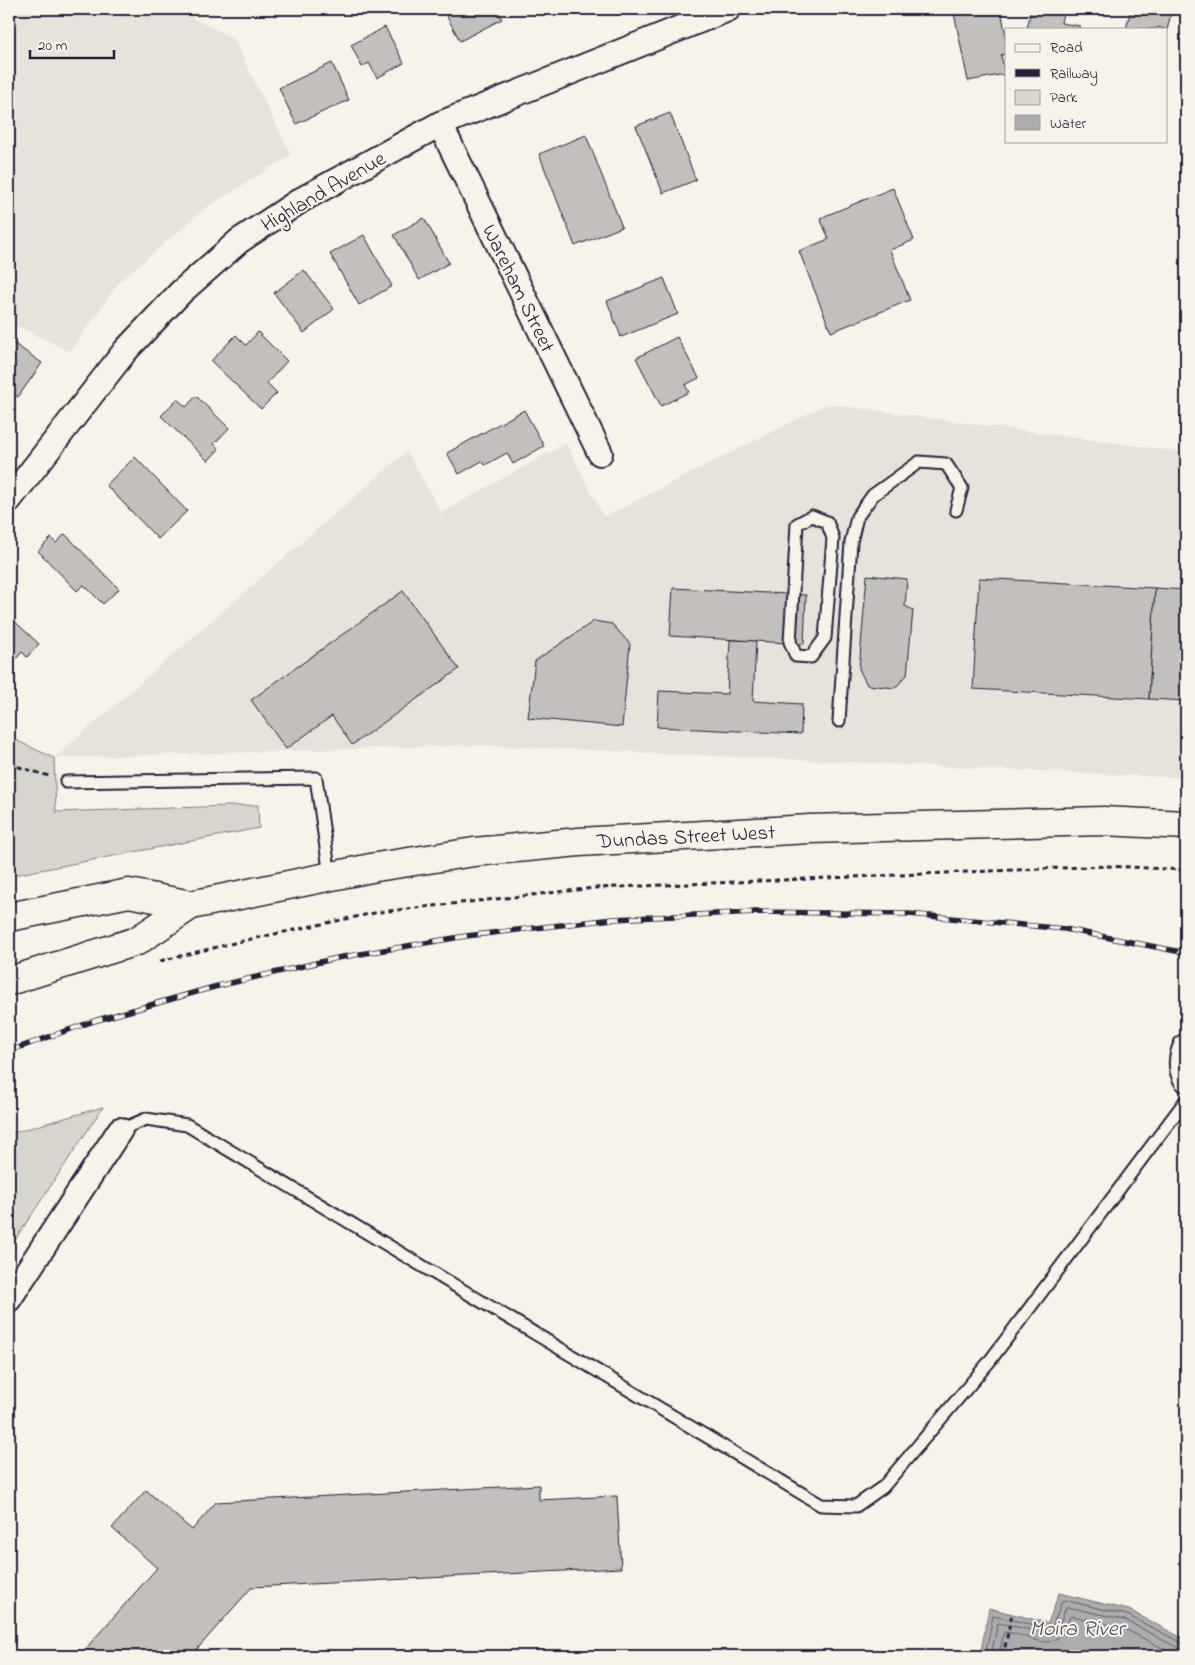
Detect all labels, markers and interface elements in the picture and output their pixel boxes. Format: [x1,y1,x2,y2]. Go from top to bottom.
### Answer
scale bar [30,28,114,60]
legend [1005,28,1168,142]
text: 20 m [38,35,68,57]
text: Road [1050,37,1083,59]
text: Railway [1050,63,1098,86]
text: Park [1050,87,1078,109]
text: Water [1050,113,1086,135]
street label: Highland Avenue [256,145,393,242]
street label: Wareham Street [473,220,561,358]
street label: Dundas Street West [595,818,776,858]
water label: Moira River [1030,1614,1128,1646]

